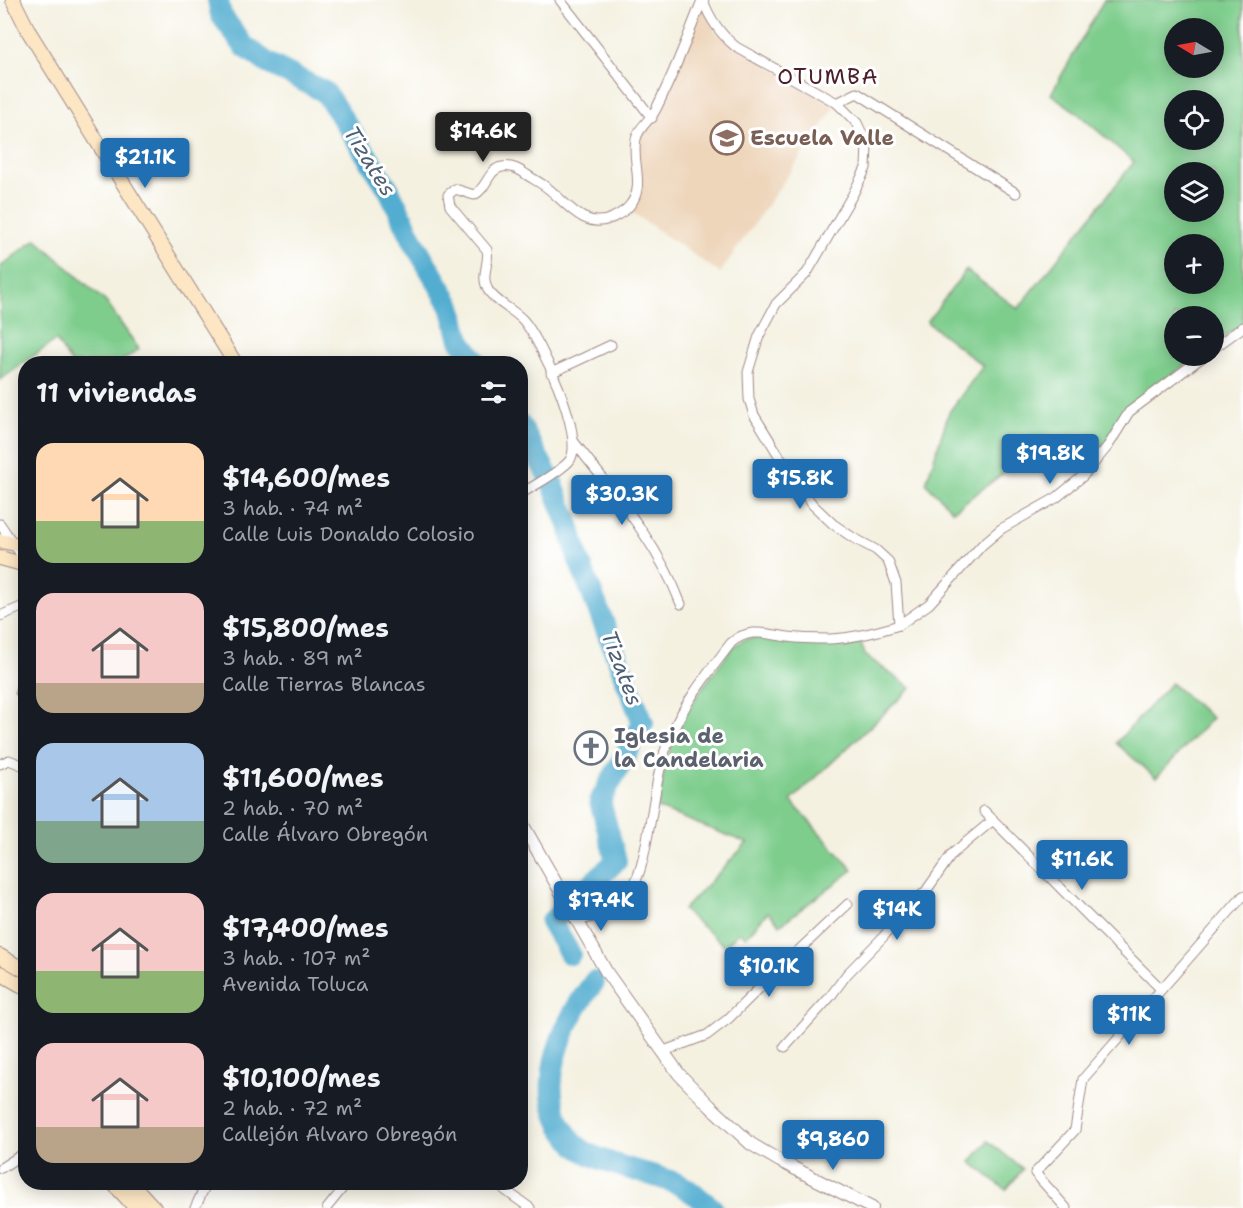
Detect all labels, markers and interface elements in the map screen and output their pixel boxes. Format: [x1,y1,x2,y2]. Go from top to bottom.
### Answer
north arrow [1164,18,1224,78]
map controls [1164,18,1224,366]
district label: OTUMBA [777,62,879,91]
button: locate [1164,90,1224,150]
pin: $14.6K [434,112,532,163]
text: $14.6K [449,118,517,144]
water label: Tizates [337,120,403,202]
school or university icon: Escuela Valle [709,120,745,156]
place label: Escuela Valle [750,124,894,152]
pin: $21.1K [96,138,194,189]
text: $21.1K [114,144,176,170]
button: layers [1164,162,1224,222]
button: + [1164,234,1224,294]
button: − [1164,306,1224,366]
text: 11 viviendas [36,375,197,410]
icon: filters [477,376,510,409]
pin: $19.8K [1001,434,1099,485]
text: $19.8K [1016,440,1084,466]
pin: $15.8K [751,459,849,510]
text: $14,600/mes [222,460,390,495]
text: $15.8K [767,465,833,491]
icon: home [84,467,156,539]
pin: $30.3K [573,475,671,526]
text: $30.3K [585,481,659,507]
text: 3 hab. · 74 m² [222,495,363,521]
text: Calle Luis Donaldo Colosio [222,521,475,547]
text: $15,800/mes [222,610,389,645]
icon: home [84,617,156,689]
water label: Tizates [594,626,650,710]
text: 3 hab. · 89 m² [222,645,363,671]
text: Calle Tierras Blancas [222,671,426,697]
place label: Iglesia de la Candelaria [614,722,764,774]
church icon: Iglesia de la Candelaria [573,730,609,766]
text: $11,600/mes [222,760,384,795]
icon: home [84,767,156,839]
text: 2 hab. · 70 m² [222,795,363,821]
text: Calle Álvaro Obregón [222,821,428,847]
pin: $11.6K [1033,840,1131,891]
text: $11.6K [1051,846,1113,872]
pin: $17.4K [552,881,650,932]
text: $17.4K [568,887,634,913]
pin: $14K [861,890,933,941]
text: $14K [872,896,922,922]
text: $17,400/mes [222,910,389,945]
icon: home [84,917,156,989]
text: 3 hab. · 107 m² [222,945,371,971]
pin: $10.1K [720,947,818,998]
text: $10.1K [739,953,799,979]
text: Avenida Toluca [222,971,368,997]
pin: $11K [1093,995,1165,1046]
text: $11K [1107,1001,1151,1027]
text: $10,100/mes [222,1060,381,1095]
icon: home [84,1067,156,1139]
text: 2 hab. · 72 m² [222,1095,362,1121]
pin: $9,860 [784,1120,882,1171]
text: Callejón Alvaro Obregón [222,1121,457,1147]
text: $9,860 [796,1126,870,1152]

